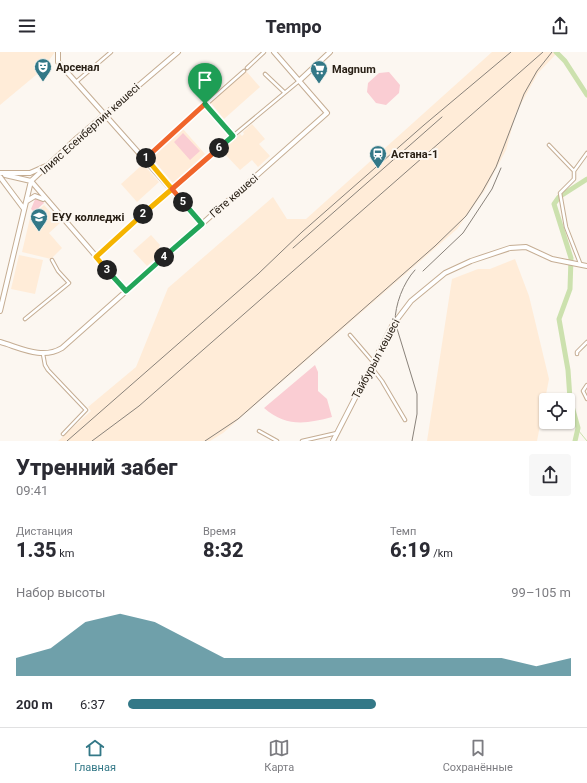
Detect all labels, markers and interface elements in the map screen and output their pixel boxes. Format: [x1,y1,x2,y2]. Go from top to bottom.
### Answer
icon: menu [16,15,38,37]
icon: share [549,15,571,37]
text: Tempo [265,16,322,37]
theatre icon: Арсенал [33,57,53,82]
supermarket icon: Magnum [309,59,329,84]
place label: Арсенал [56,61,99,74]
pin [188,63,222,104]
place label: Magnum [332,63,376,76]
icon: arrive [194,69,216,91]
street label: Ілияс Есенберлин көшесі [38,81,142,177]
pin: 6 [209,138,229,158]
text: 6 [216,141,222,154]
station icon: Астана-1 [368,144,388,169]
pin: 1 [136,148,156,168]
place label: Астана-1 [391,148,438,161]
text: 1 [143,151,149,164]
street label: Гёте көшесі [207,172,261,220]
pin: 5 [173,192,193,212]
text: 5 [180,195,186,208]
pin: 2 [133,204,153,224]
school or university icon: ЕҰУ колледжі [29,207,49,232]
text: 2 [140,207,146,220]
place label: ЕҰУ колледжі [52,211,125,224]
pin: 4 [154,247,174,267]
text: 4 [161,250,167,263]
pin: 3 [97,260,117,280]
text: 3 [104,263,110,276]
street label: Тайбурыл көшесі [349,317,403,401]
map controls [539,393,575,429]
button: locate [539,393,575,429]
button: share [529,454,571,496]
text: Утренний забег [16,455,178,480]
text: 09:41 [16,483,48,498]
text: Дистанция [16,525,73,538]
text: Время [203,525,236,538]
text: Темп [390,525,416,538]
text: 1.35 [16,538,57,562]
text: 8:32 [203,538,243,562]
text: 6:19 [390,538,430,562]
text: km [57,547,74,560]
text: /km [430,547,453,560]
text: Набор высоты [16,585,105,600]
text: 99–105 m [511,585,571,600]
text: 200 m [16,697,53,712]
text: 6:37 [80,697,105,712]
tab: Главная [74,737,116,774]
tab: Карта [264,737,294,774]
tab: Сохранённые [443,737,513,774]

